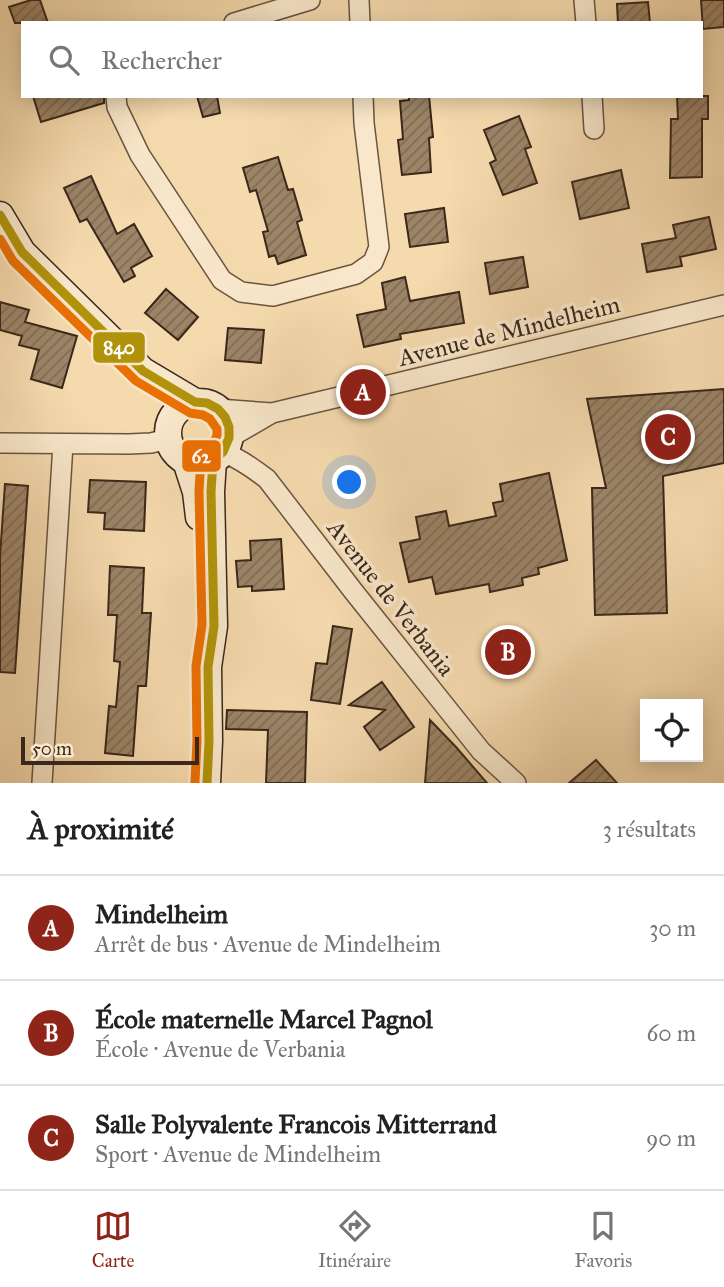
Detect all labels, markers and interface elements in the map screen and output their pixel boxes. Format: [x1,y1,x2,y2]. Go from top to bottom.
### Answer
search box [21,21,703,98]
icon: search [45,41,83,79]
text: Rechercher [101,44,222,76]
street label: Avenue de Mindelheim [394,289,623,373]
line badge: 840 [92,331,146,364]
text: 840 [103,336,135,360]
pin: A [340,366,386,418]
pin: C [645,411,691,463]
line badge: 62 [181,439,222,473]
text: 62 [191,445,211,468]
your location [332,465,366,499]
street label: Avenue de Verbania [320,513,462,683]
pin: B [485,626,531,678]
map controls [640,699,703,762]
button: locate [640,699,703,762]
scale bar [21,734,200,766]
text: 50 m [32,737,72,760]
text: À proximité [28,811,174,847]
text: 3 résultats [603,815,696,843]
text: Mindelheim [95,898,228,930]
text: A [43,914,59,942]
text: 30 m [649,914,696,942]
text: Arrêt de bus · Avenue de Mindelheim [95,930,441,958]
text: École maternelle Marcel Pagnol [95,1003,433,1035]
text: B [43,1019,59,1047]
text: 60 m [647,1019,696,1047]
text: École · Avenue de Verbania [95,1035,346,1063]
text: Salle Polyvalente Francois Mitterrand [95,1108,497,1140]
text: C [43,1124,59,1152]
text: 90 m [646,1124,696,1152]
text: Sport · Avenue de Mindelheim [95,1140,381,1168]
tab: Carte [92,1207,134,1272]
tab: Itinéraire [318,1207,391,1272]
tab: Favoris [575,1207,632,1272]

